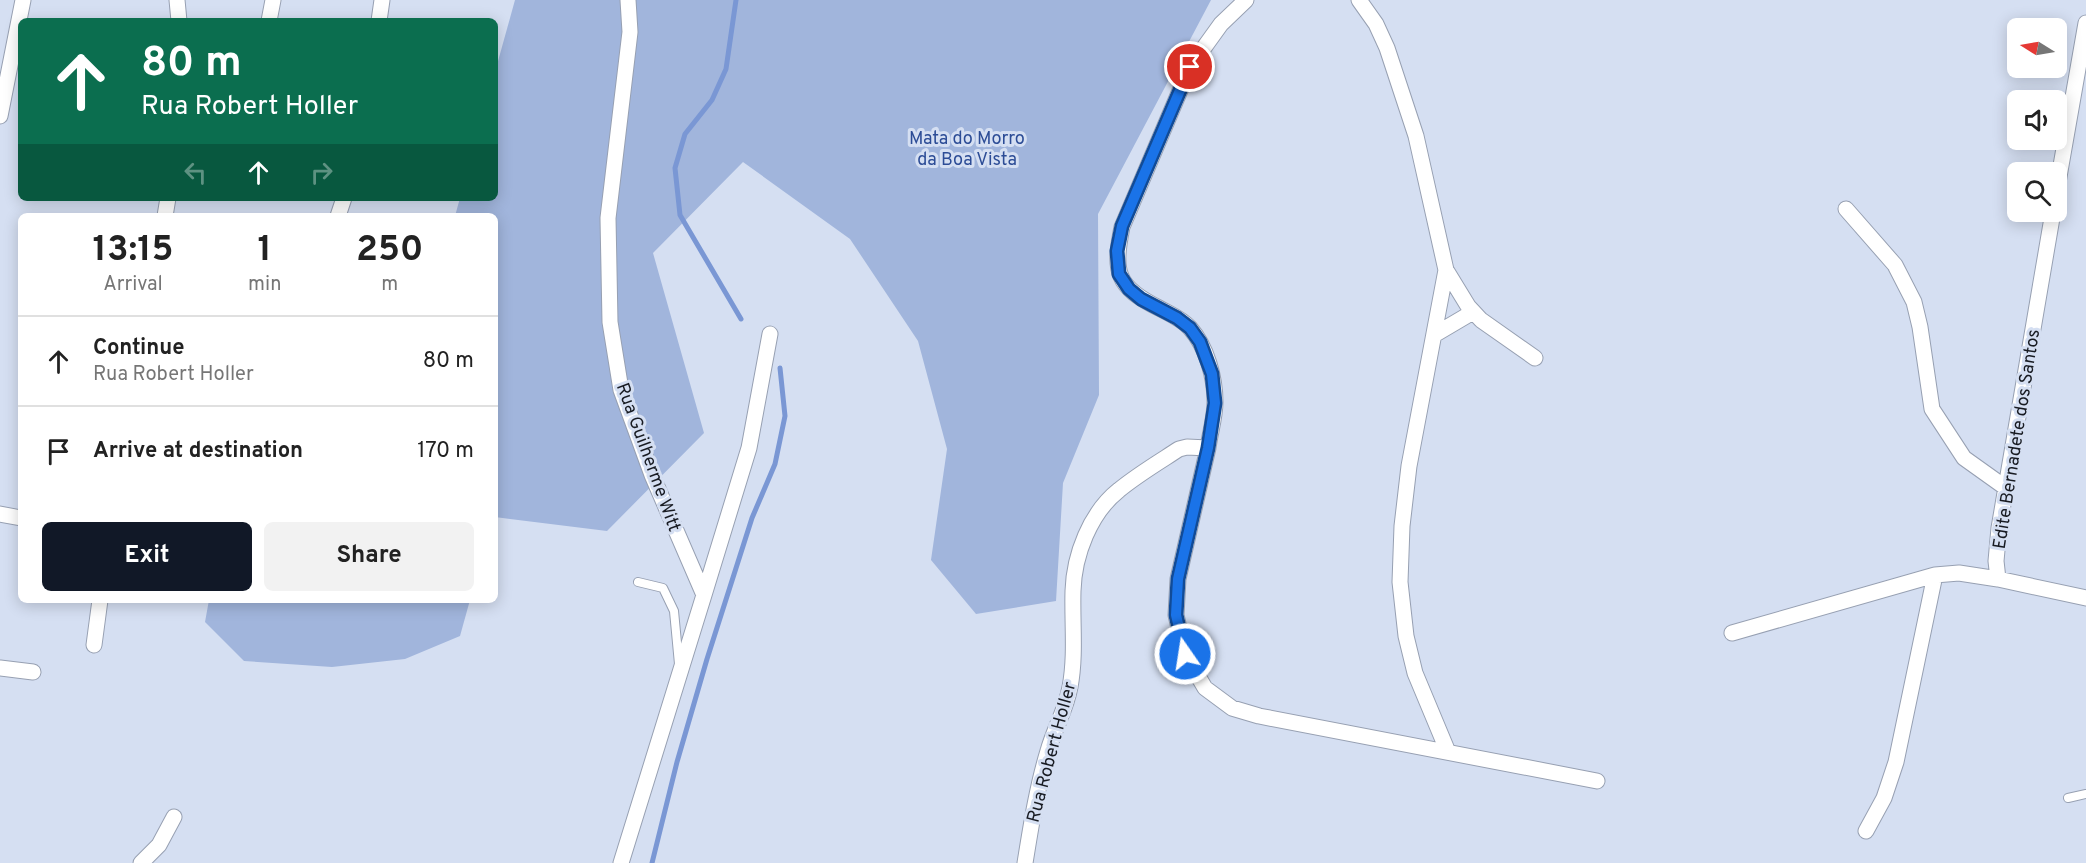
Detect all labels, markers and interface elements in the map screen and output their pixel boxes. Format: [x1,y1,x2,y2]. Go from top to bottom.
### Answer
north arrow [2007,18,2067,78]
map controls [2007,18,2067,222]
text: 80 m [141,38,242,91]
pin [1164,41,1215,92]
icon: ahead [42,42,120,120]
icon: arrive [1173,50,1206,83]
text: Rua Robert Holler [141,90,358,124]
button: sound [2007,90,2067,150]
park label: Mata do Morro da Boa Vista [909,128,1025,172]
icon: left [179,156,212,189]
icon: ahead [242,156,275,189]
icon: right [305,156,338,189]
button: search [2007,162,2067,222]
text: 13:15 [92,228,174,274]
text: 1 [258,228,272,274]
text: 250 [356,228,423,274]
text: Arrival [103,272,163,298]
text: min [248,272,281,298]
text: m [381,272,398,298]
street label: Edite Bernadete dos Santos [1989,328,2046,551]
text: Continue [93,335,184,362]
icon: ahead [42,345,75,378]
text: 80 m [423,348,474,375]
text: Rua Robert Holler [93,362,254,388]
street label: Rua Guilherme Witt [610,380,685,535]
icon: arrive [42,435,75,468]
text: Arrive at destination [93,438,303,465]
text: 170 m [417,438,474,465]
button: Exit [42,522,252,591]
button: Share [264,522,474,591]
position arrow [1153,622,1217,686]
street label: Rua Robert Holler [1023,679,1082,825]

